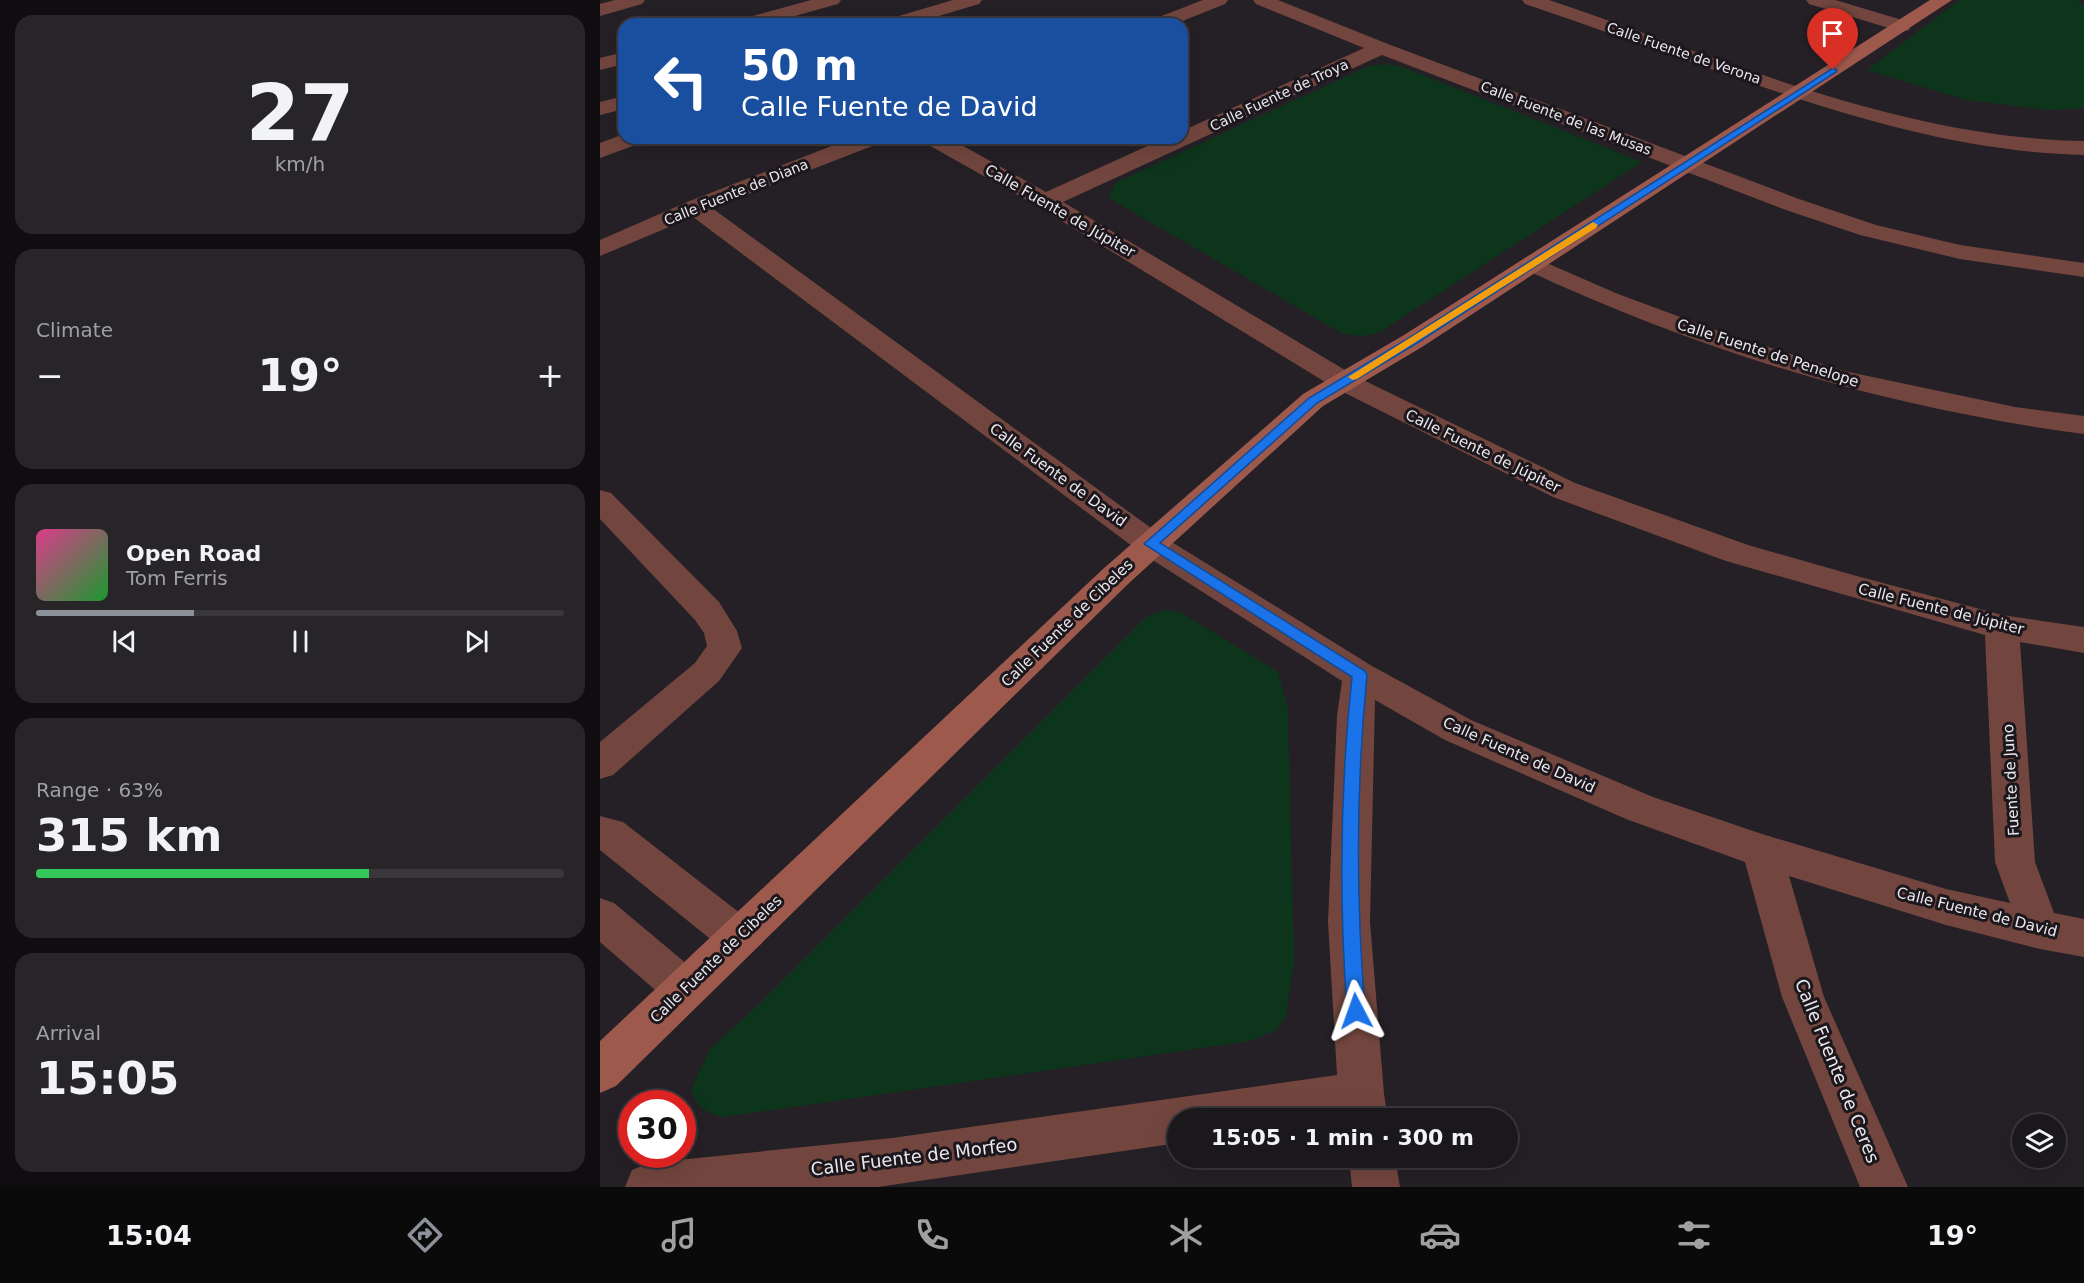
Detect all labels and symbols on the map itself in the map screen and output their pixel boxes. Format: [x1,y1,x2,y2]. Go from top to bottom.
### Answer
pin [1807,8,1858,70]
street label: Calle Fuente de Verona [1605,19,1763,87]
street label: Calle Fuente de Troya [1207,56,1351,134]
street label: Calle Fuente de las Musas [1478,78,1654,158]
street label: Calle Fuente de Diana [662,156,810,228]
street label: Calle Fuente de Júpiter [982,161,1139,262]
street label: Calle Fuente de Penelope [1675,315,1861,391]
street label: Calle Fuente de Júpiter [1403,406,1564,497]
street label: Calle Fuente de David [986,419,1130,531]
street label: Calle Fuente de Cibeles [997,555,1137,691]
street label: Calle Fuente de Júpiter [1856,580,2027,639]
street label: Calle Fuente de David [1440,713,1598,797]
street label: Fuente de Juno [1999,724,2023,836]
street label: Calle Fuente de David [1895,883,2059,941]
street label: Calle Fuente de Cibeles [646,891,786,1027]
street label: Calle Fuente de Ceres [1791,976,1884,1166]
position arrow [1324,979,1388,1043]
speed limit sign: 30 [618,1090,696,1168]
street label: Calle Fuente de Morfeo [809,1133,1018,1180]

